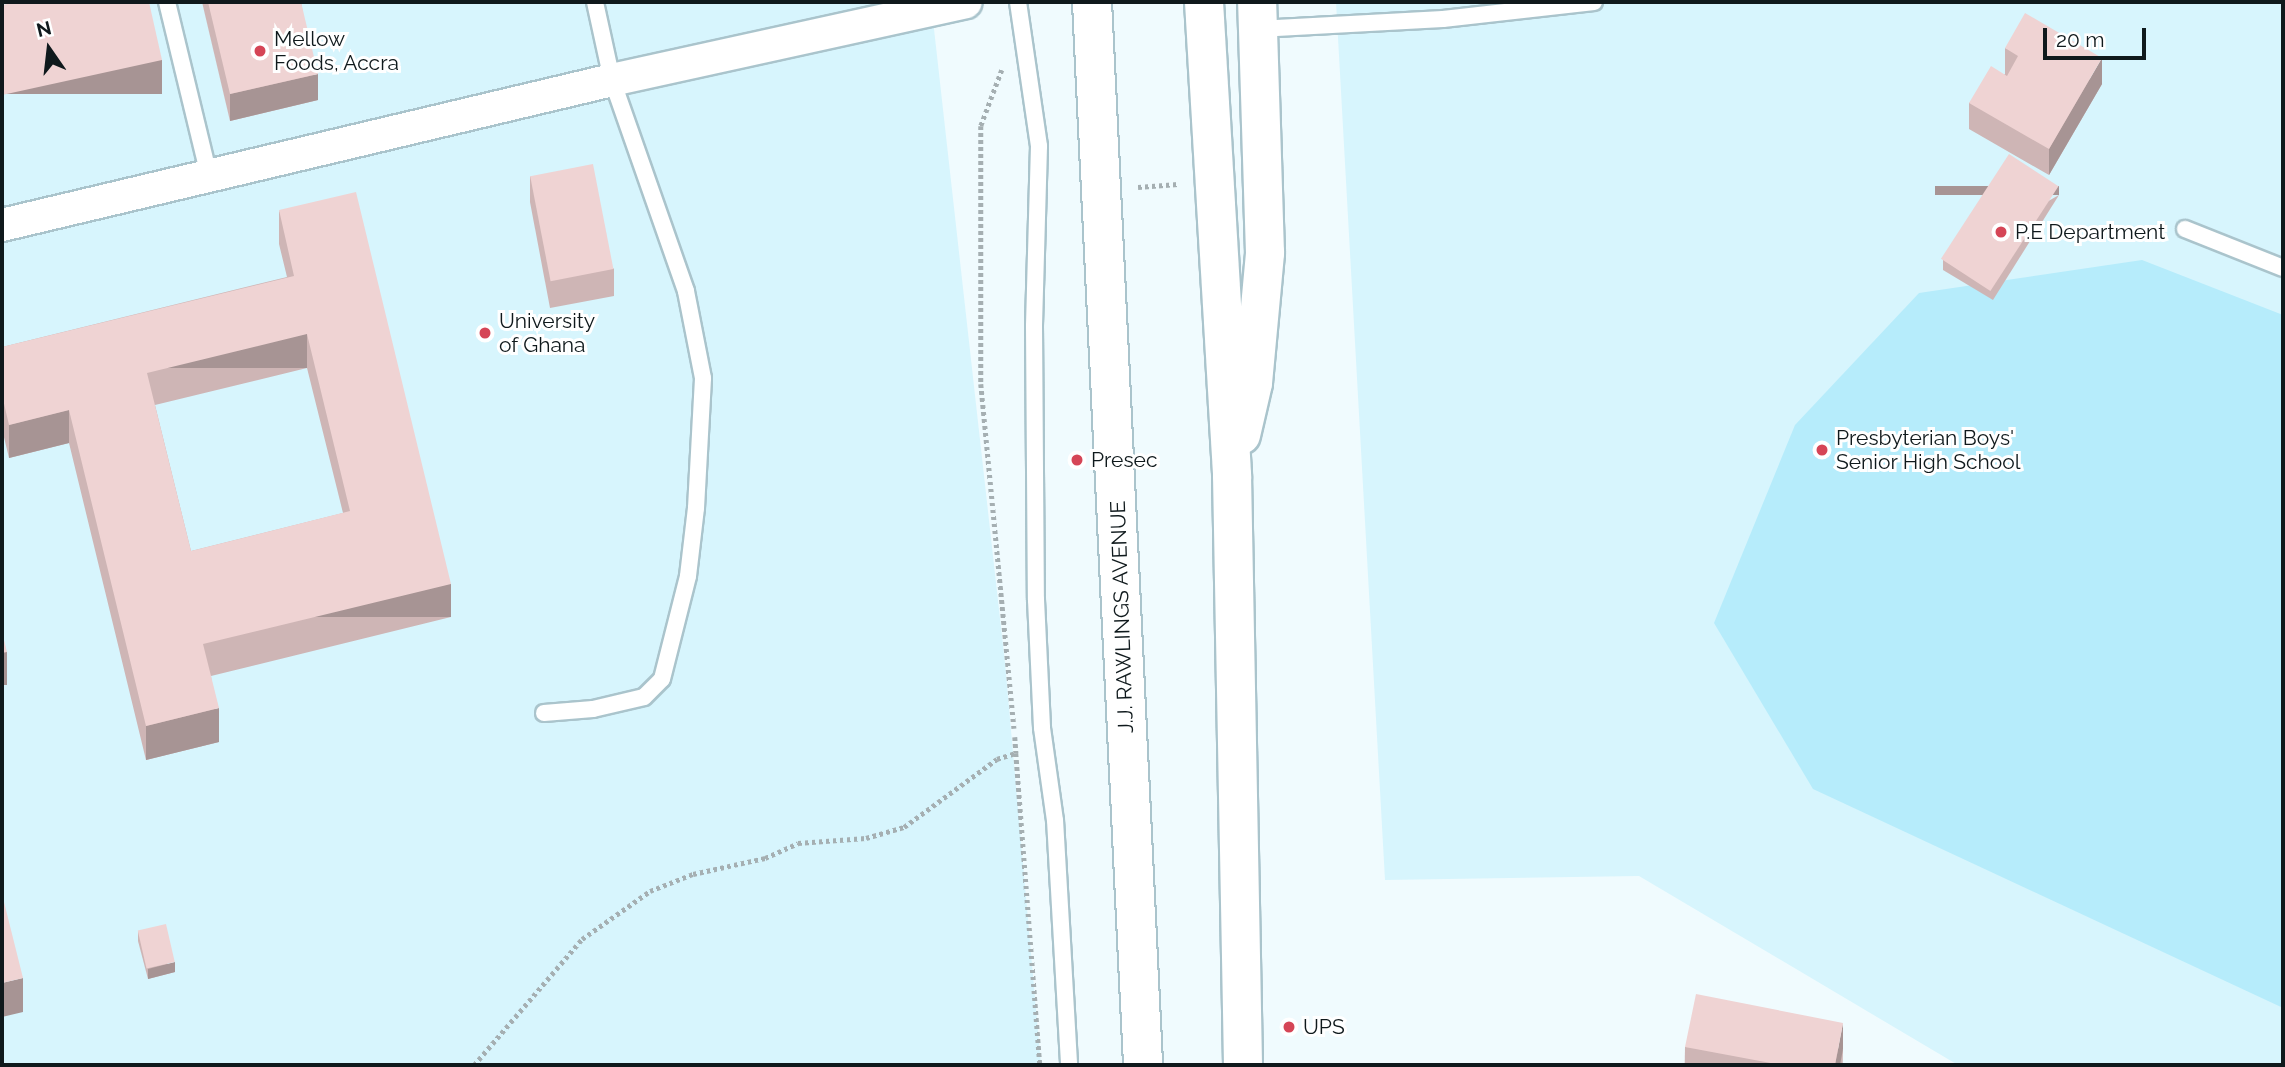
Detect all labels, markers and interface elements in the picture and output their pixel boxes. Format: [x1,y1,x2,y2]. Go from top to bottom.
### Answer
north arrow [14,14,84,84]
scale bar [2047,14,2150,58]
text: N [34,16,54,41]
place label: Mellow Foods, Accra [274,26,400,76]
text: 20 m [2056,27,2104,52]
marker: Mellow Foods, Accra [252,43,268,59]
place label: P.E Department [2015,219,2165,245]
marker: P.E Department [1993,224,2009,240]
place label: University of Ghana [499,308,595,358]
marker: University of Ghana [477,325,493,341]
place label: Presbyterian Boys' Senior High School [1836,425,2021,475]
marker: Presbyterian Boys' Senior High School [1814,442,1830,458]
place label: Presec [1091,447,1157,473]
marker: Presec [1069,452,1085,468]
street label: J.J. RAWLINGS AVENUE [1105,500,1139,734]
place label: UPS [1303,1014,1345,1040]
marker: UPS [1281,1019,1297,1035]

